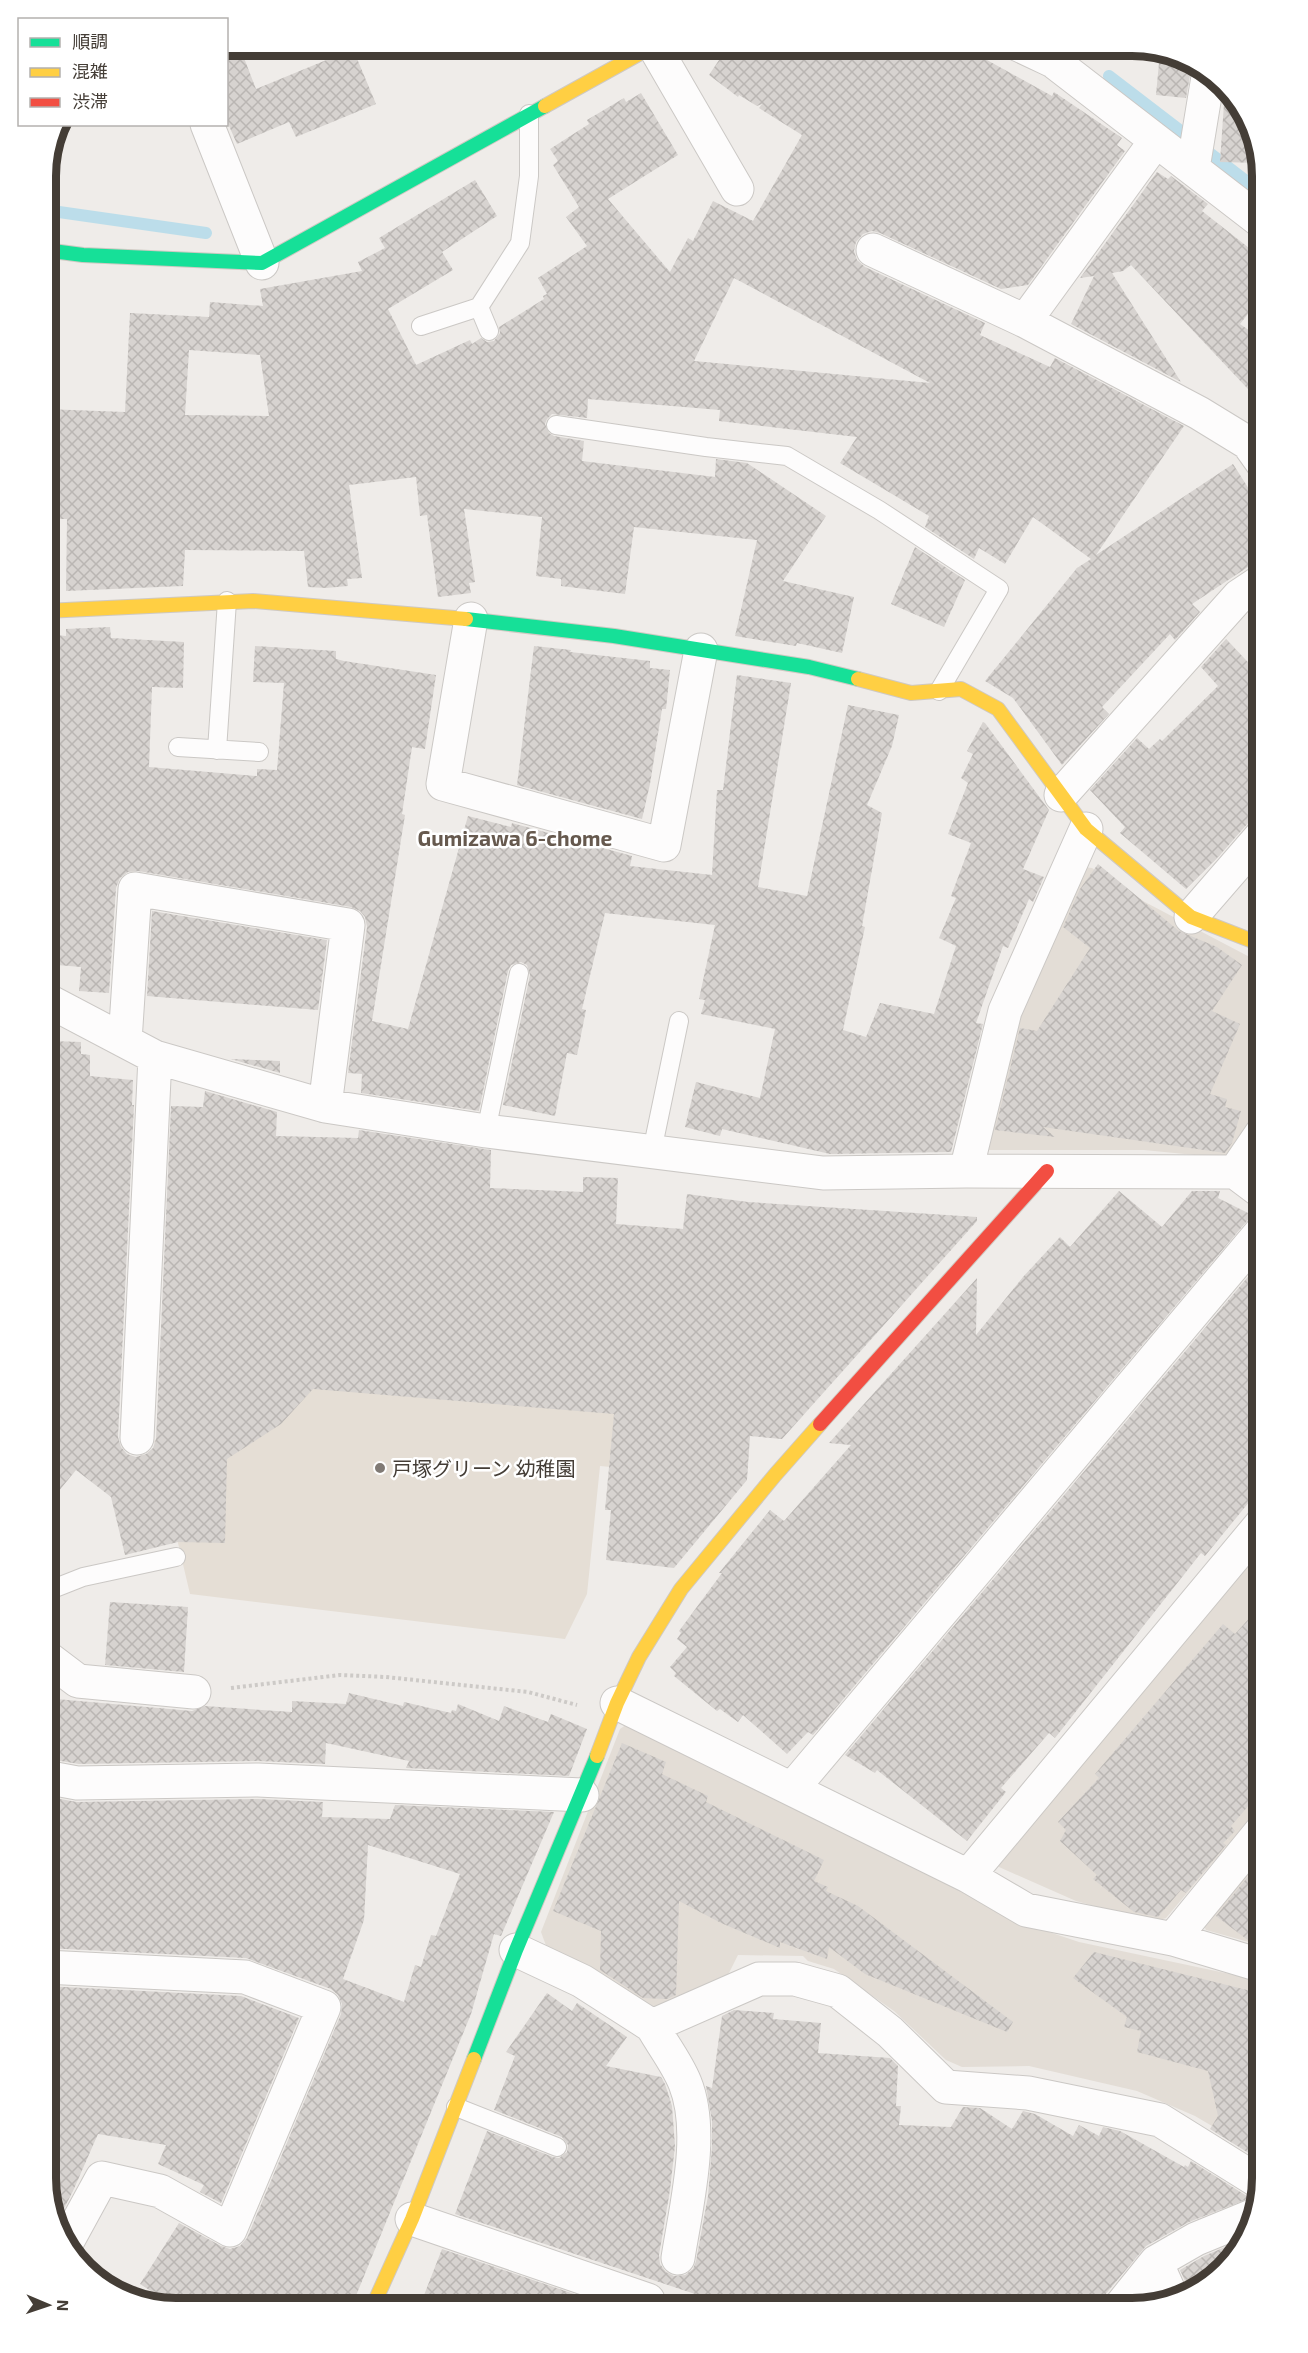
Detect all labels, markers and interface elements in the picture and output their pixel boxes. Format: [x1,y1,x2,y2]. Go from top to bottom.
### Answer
legend [18,18,228,126]
text: 順調 [72,30,108,52]
text: 混雑 [72,60,108,82]
text: 渋滞 [72,90,108,112]
district label: Gumizawa 6-chome [418,825,613,850]
place label: 戸塚グリーン 幼稚園 [392,1456,575,1480]
marker: 戸塚グリーン 幼稚園 [373,1461,387,1475]
north arrow [18,2275,78,2335]
text: N [54,2299,73,2312]

